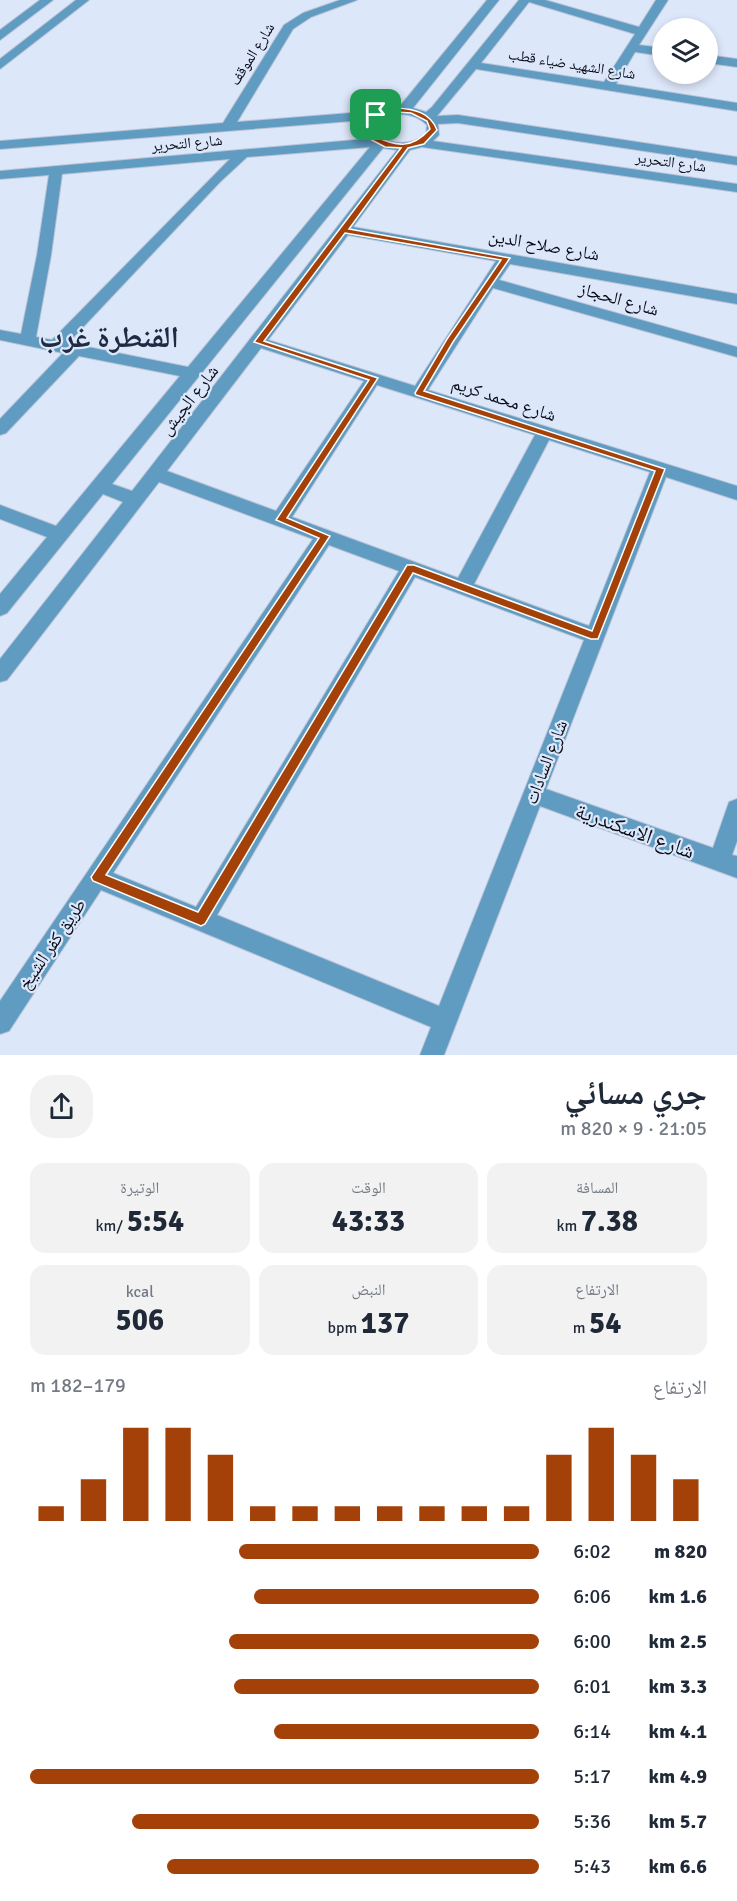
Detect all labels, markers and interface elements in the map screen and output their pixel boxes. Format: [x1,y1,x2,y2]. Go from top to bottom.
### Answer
map controls [652,18,718,84]
button: layers [652,18,718,84]
street label: شارع الموقف [226,19,279,89]
street label: شارع الشهيد ضياء قطب [507,45,637,84]
pin [350,89,401,140]
icon: arrive [359,98,392,131]
street label: شارع التحرير [150,131,223,156]
street label: شارع التحرير [633,148,708,177]
street label: شارع صلاح الدين [487,224,601,267]
street label: شارع الحجاز [576,277,661,321]
district label: القنطرة غرب [39,319,179,356]
street label: شارع الجيش [155,361,223,439]
street label: شارع محمد كريم [449,372,559,427]
street label: شارع السادات [520,717,572,807]
street label: شارع الاسكندرية [572,797,698,865]
street label: طريق كفر الشيخ [14,894,91,994]
text: جري مسائي [564,1073,707,1114]
button: share [30,1075,93,1138]
text: 21:05 · 9 × 820 m [560,1116,707,1141]
text: الوتيرة [120,1178,159,1198]
text: الوقت [351,1178,386,1198]
text: المسافة [576,1178,618,1198]
text: 5:54 [127,1203,184,1240]
text: 43:33 [332,1203,405,1240]
text: 7.38 [581,1203,638,1240]
text: /km [96,1216,127,1236]
text: km [556,1216,581,1236]
text: النبض [351,1280,386,1300]
text: الارتفاع [575,1280,619,1300]
text: kcal [126,1282,154,1302]
text: 506 [116,1302,164,1339]
text: 137 [361,1305,409,1342]
text: 54 [589,1305,622,1342]
text: bpm [328,1318,361,1338]
text: m [573,1318,589,1338]
text: 179–182 m [30,1373,126,1398]
text: الارتفاع [652,1375,707,1400]
text: 6:02 [573,1539,611,1564]
text: 820 m [654,1539,707,1564]
text: 6:06 [573,1584,611,1609]
text: 1.6 km [649,1584,707,1609]
text: 6:00 [573,1629,611,1654]
text: 2.5 km [649,1629,707,1654]
text: 6:01 [573,1674,611,1699]
text: 3.3 km [649,1674,707,1699]
text: 6:14 [573,1719,611,1744]
text: 4.1 km [649,1719,707,1744]
text: 5:17 [573,1764,611,1789]
text: 4.9 km [649,1764,707,1789]
text: 5:36 [573,1809,611,1834]
text: 5.7 km [649,1809,707,1834]
text: 5:43 [573,1854,611,1879]
text: 6.6 km [649,1854,707,1879]

